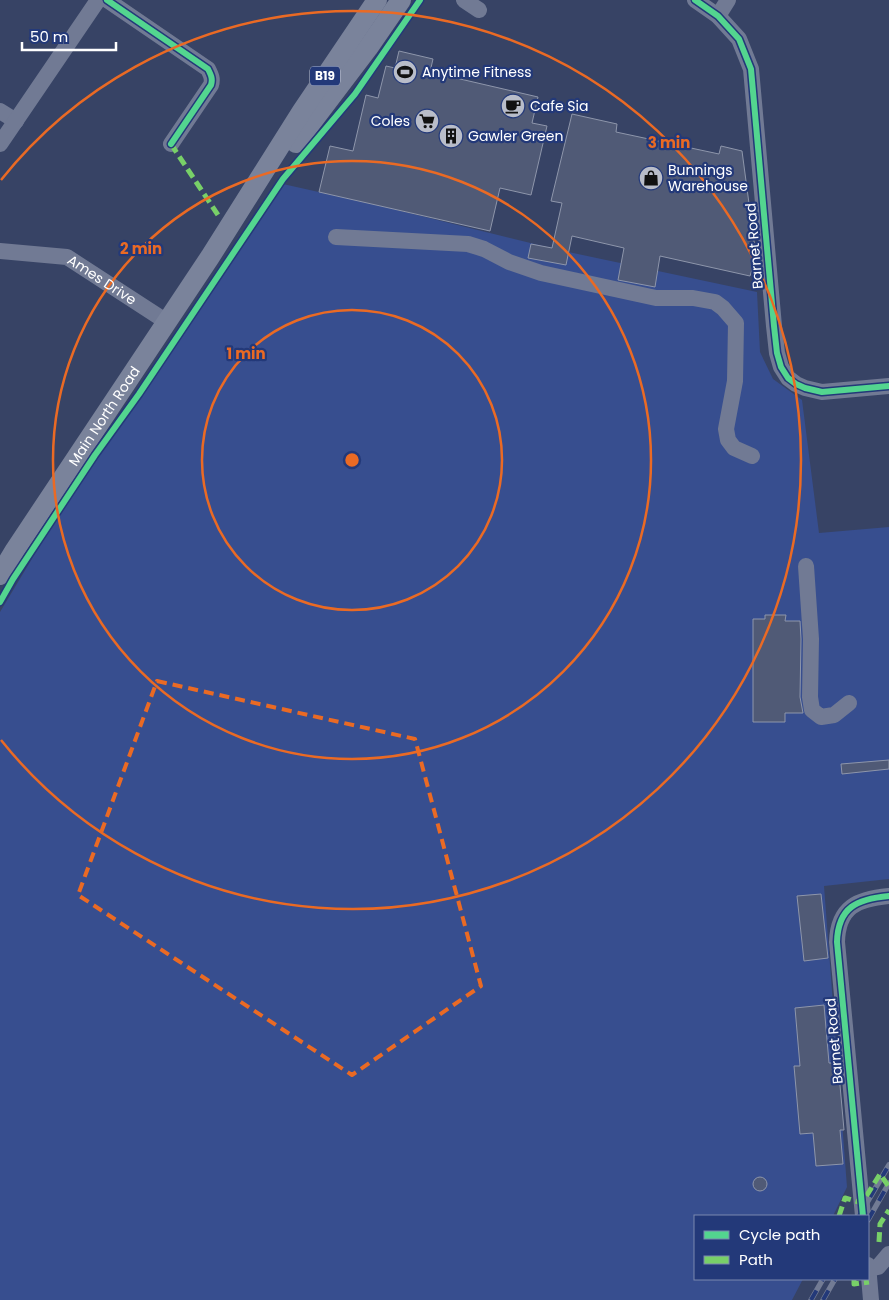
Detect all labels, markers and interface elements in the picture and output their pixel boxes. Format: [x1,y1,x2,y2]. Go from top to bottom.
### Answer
scale bar [22,20,116,52]
text: 50 m [30,26,68,47]
sports icon: Anytime Fitness [392,59,418,85]
place label: Anytime Fitness [422,62,532,82]
road number: B19 [310,66,340,85]
cafe icon: Cafe Sia [500,93,526,119]
place label: Cafe Sia [530,96,588,116]
supermarket icon: Coles [414,108,440,134]
place label: Coles [371,111,410,131]
building icon: Gawler Green [438,123,464,149]
place label: Gawler Green [468,126,563,146]
text: 3 min [648,132,690,153]
place label: Bunnings Warehouse [668,160,748,196]
shop icon: Bunnings Warehouse [638,165,664,191]
street label: Barnet Road [740,202,768,290]
text: 2 min [120,238,162,259]
street label: Ames Drive [64,250,141,310]
text: 1 min [226,343,266,364]
street label: Main North Road [64,362,145,470]
centre of rings [343,451,361,469]
street label: Barnet Road [820,997,848,1085]
legend [694,1215,869,1280]
text: Cycle path [739,1224,820,1245]
text: Path [739,1249,773,1270]

